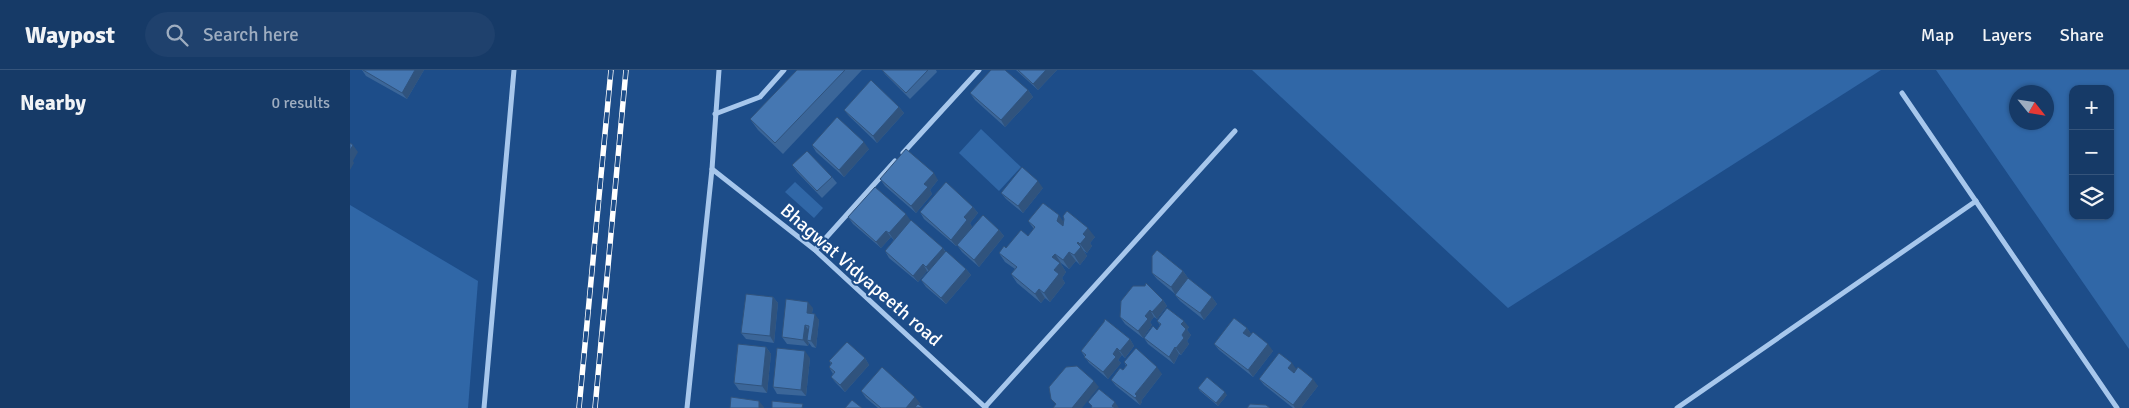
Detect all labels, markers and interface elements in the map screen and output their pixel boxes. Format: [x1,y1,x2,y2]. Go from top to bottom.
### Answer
search box [145,12,495,57]
text: Waypost [25,20,115,50]
icon: search [163,21,191,49]
text: Search here [203,23,299,47]
text: Map [1921,24,1954,46]
text: Layers [1982,24,2032,46]
text: Share [2060,24,2104,46]
north arrow [2009,85,2054,130]
map controls [2069,85,2114,220]
button: + [2069,85,2114,130]
text: Nearby [20,90,86,116]
text: 0 results [271,93,330,113]
button: − [2069,130,2114,175]
button: layers [2069,175,2114,220]
street label: Bhagwat Vidyapeeth road [775,198,947,352]

